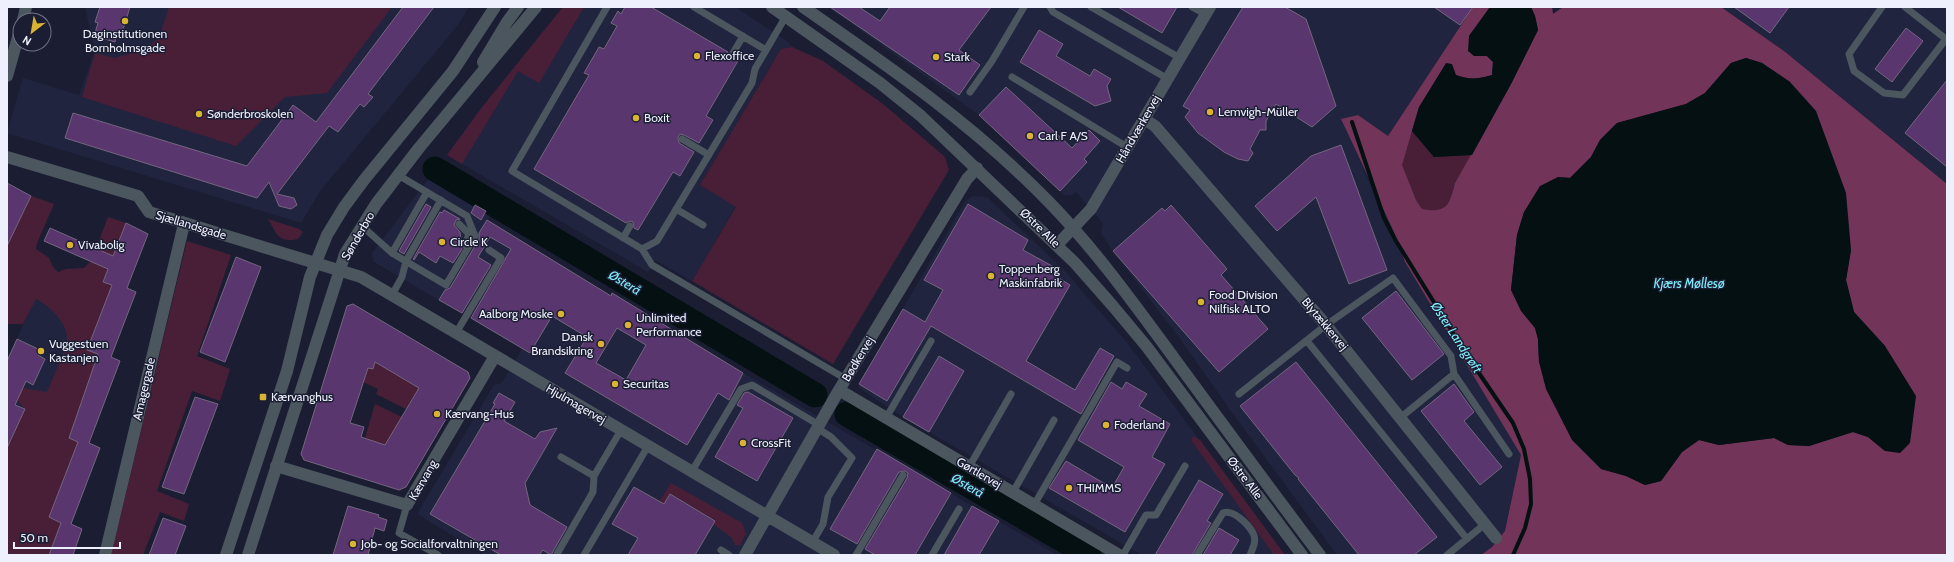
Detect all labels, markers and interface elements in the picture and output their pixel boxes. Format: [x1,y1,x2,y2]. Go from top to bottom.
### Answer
north arrow [12,12,52,52]
marker: Daginstitutionen Bornholmsgade [120,16,130,26]
place label: Daginstitutionen Bornholmsgade [83,26,168,55]
text: N [20,33,34,49]
place label: Flexoffice [705,48,754,63]
place label: Stark [944,49,970,64]
marker: Flexoffice [692,51,702,61]
marker: Stark [931,52,941,62]
street label: Håndværkervej [1112,92,1163,165]
place label: Lemvigh-Müller [1218,104,1298,119]
place label: Sønderbroskolen [207,106,293,121]
marker: Lemvigh-Müller [1205,107,1215,117]
marker: Sønderbroskolen [194,109,204,119]
place label: Boxit [644,110,670,125]
marker: Boxit [631,113,641,123]
place label: Carl F A/S [1038,128,1088,143]
marker: Carl F A/S [1025,131,1035,141]
street label: Østre Alle [1017,205,1063,250]
street label: Sjællandsgade [154,207,228,242]
street label: Sønderbro [338,208,378,263]
place label: Circle K [450,234,488,249]
place label: Vivabolig [78,237,126,252]
marker: Circle K [437,237,447,247]
marker: Vivabolig [65,240,75,250]
place label: Toppenberg Maskinfabrik [999,261,1063,290]
water label: Østerå [606,266,644,298]
marker: Toppenberg Maskinfabrik [986,271,996,281]
water label: Kjærs Møllesø [1653,275,1725,292]
place label: Food Division Nilfisk ALTO [1209,287,1278,316]
street label: Blytækkervej [1299,294,1352,353]
marker: Food Division Nilfisk ALTO [1196,297,1206,307]
water label: Øster Landgrøft [1428,298,1487,376]
place label: Aalborg Moske [479,306,553,321]
marker: Aalborg Moske [556,309,566,319]
place label: Unlimited Performance [636,310,701,339]
marker: Unlimited Performance [623,320,633,330]
place label: Dansk Brandsikring [531,329,594,358]
street label: Bødkervej [838,333,877,384]
place label: Vuggestuen Kastanjen [49,336,109,365]
marker: Dansk Brandsikring [596,339,606,349]
marker: Vuggestuen Kastanjen [36,346,46,356]
street label: Amagergade [129,356,158,422]
place label: Securitas [623,376,669,391]
marker: Securitas [610,379,620,389]
street label: Hjulmagervej [544,380,609,427]
place label: Kærvanghus [271,389,333,404]
marker: Kærvanghus [258,392,268,402]
place label: Kærvang-Hus [445,406,514,421]
marker: Kærvang-Hus [432,409,442,419]
place label: Foderland [1114,417,1165,432]
marker: Foderland [1101,420,1111,430]
place label: CrossFit [751,435,791,450]
marker: CrossFit [738,438,748,448]
street label: Østre Alle [1224,453,1266,502]
street label: Gørtlervej [954,454,1004,491]
street label: Kærvang [405,456,441,503]
water label: Østerå [949,469,987,501]
place label: THIMMS [1077,480,1121,495]
marker: THIMMS [1064,483,1074,493]
scale bar [14,524,120,550]
text: 50 m [20,530,48,545]
place label: Job- og Socialforvaltningen [360,536,498,551]
marker: Job- og Socialforvaltningen [348,539,358,549]

